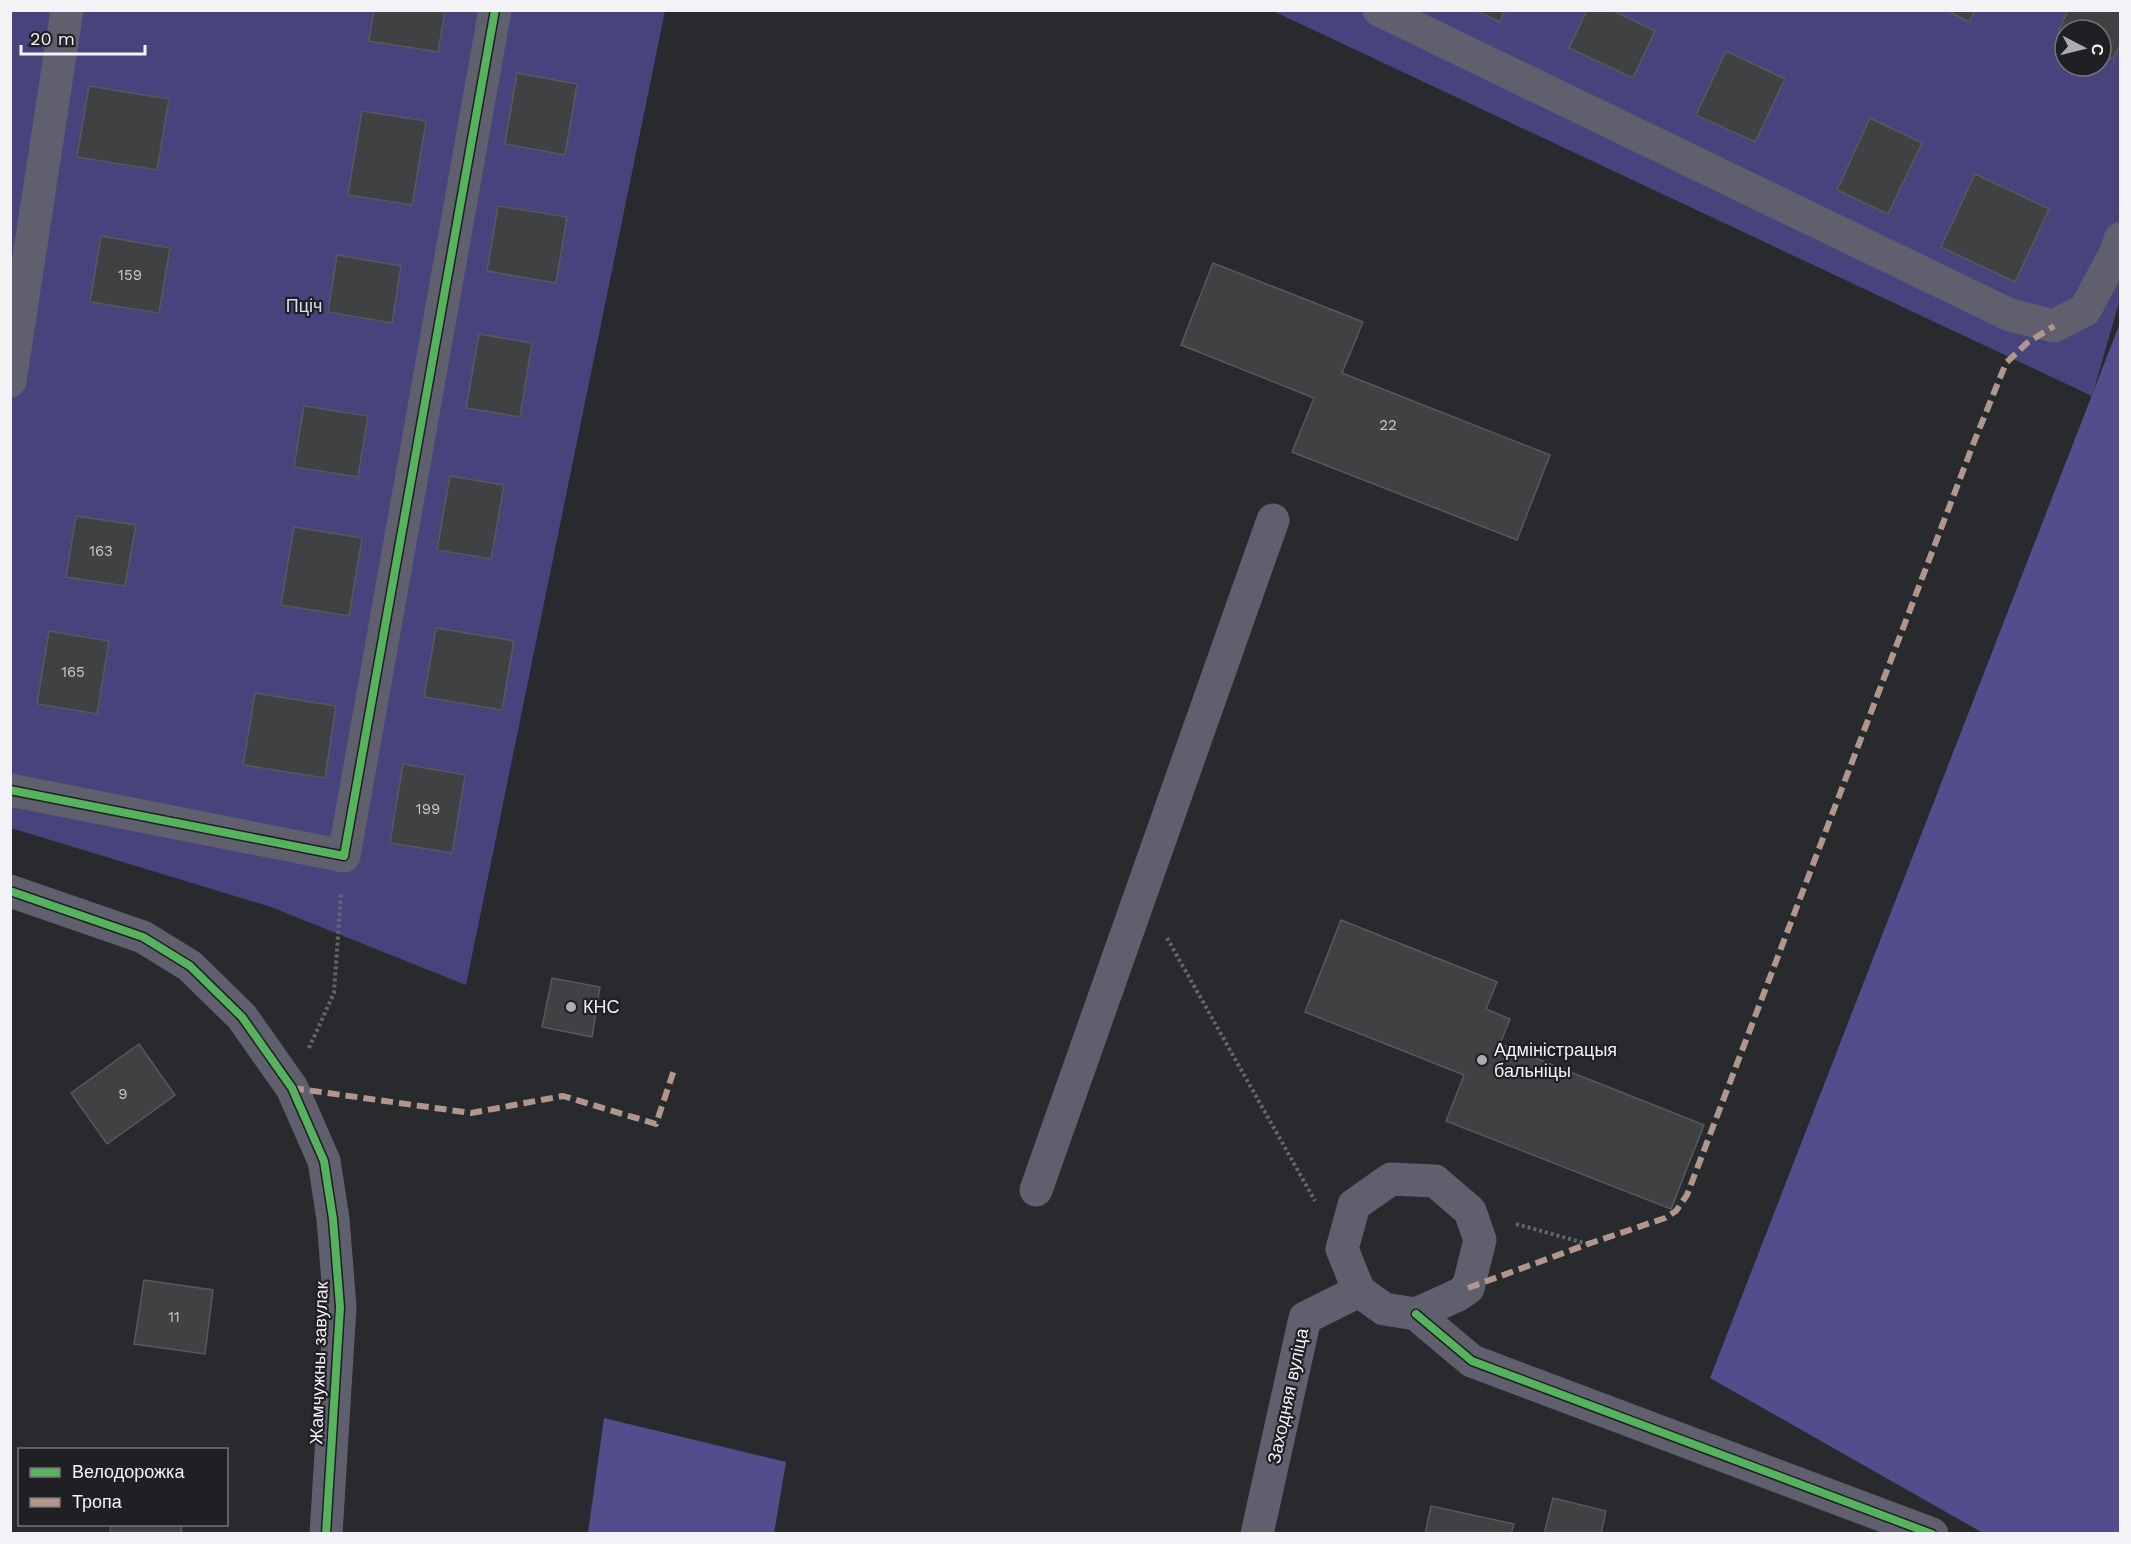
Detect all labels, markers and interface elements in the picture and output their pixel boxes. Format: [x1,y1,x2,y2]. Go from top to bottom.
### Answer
scale bar [21,18,146,56]
north arrow [2053,18,2113,78]
text: 20 m [30,28,75,49]
text: С [2087,43,2108,57]
house number: 159 [118,266,142,284]
park label: Пціч [286,295,322,316]
house number: 22 [1379,416,1397,434]
house number: 163 [89,542,113,560]
house number: 165 [61,663,85,681]
house number: 199 [416,800,440,818]
place label: КНС [583,996,619,1017]
marker: КНС [564,1000,578,1014]
place label: Адміністрацыя бальніцы [1494,1039,1617,1081]
marker: Адміністрацыя бальніцы [1475,1053,1489,1067]
house number: 9 [118,1085,128,1103]
street label: Жамчужны завулак [305,1281,332,1445]
house number: 11 [168,1308,180,1326]
street label: Заходняя вуліца [1263,1325,1312,1466]
legend [18,1448,228,1526]
text: Велодорожка [72,1461,185,1482]
text: Тропа [72,1491,123,1512]

